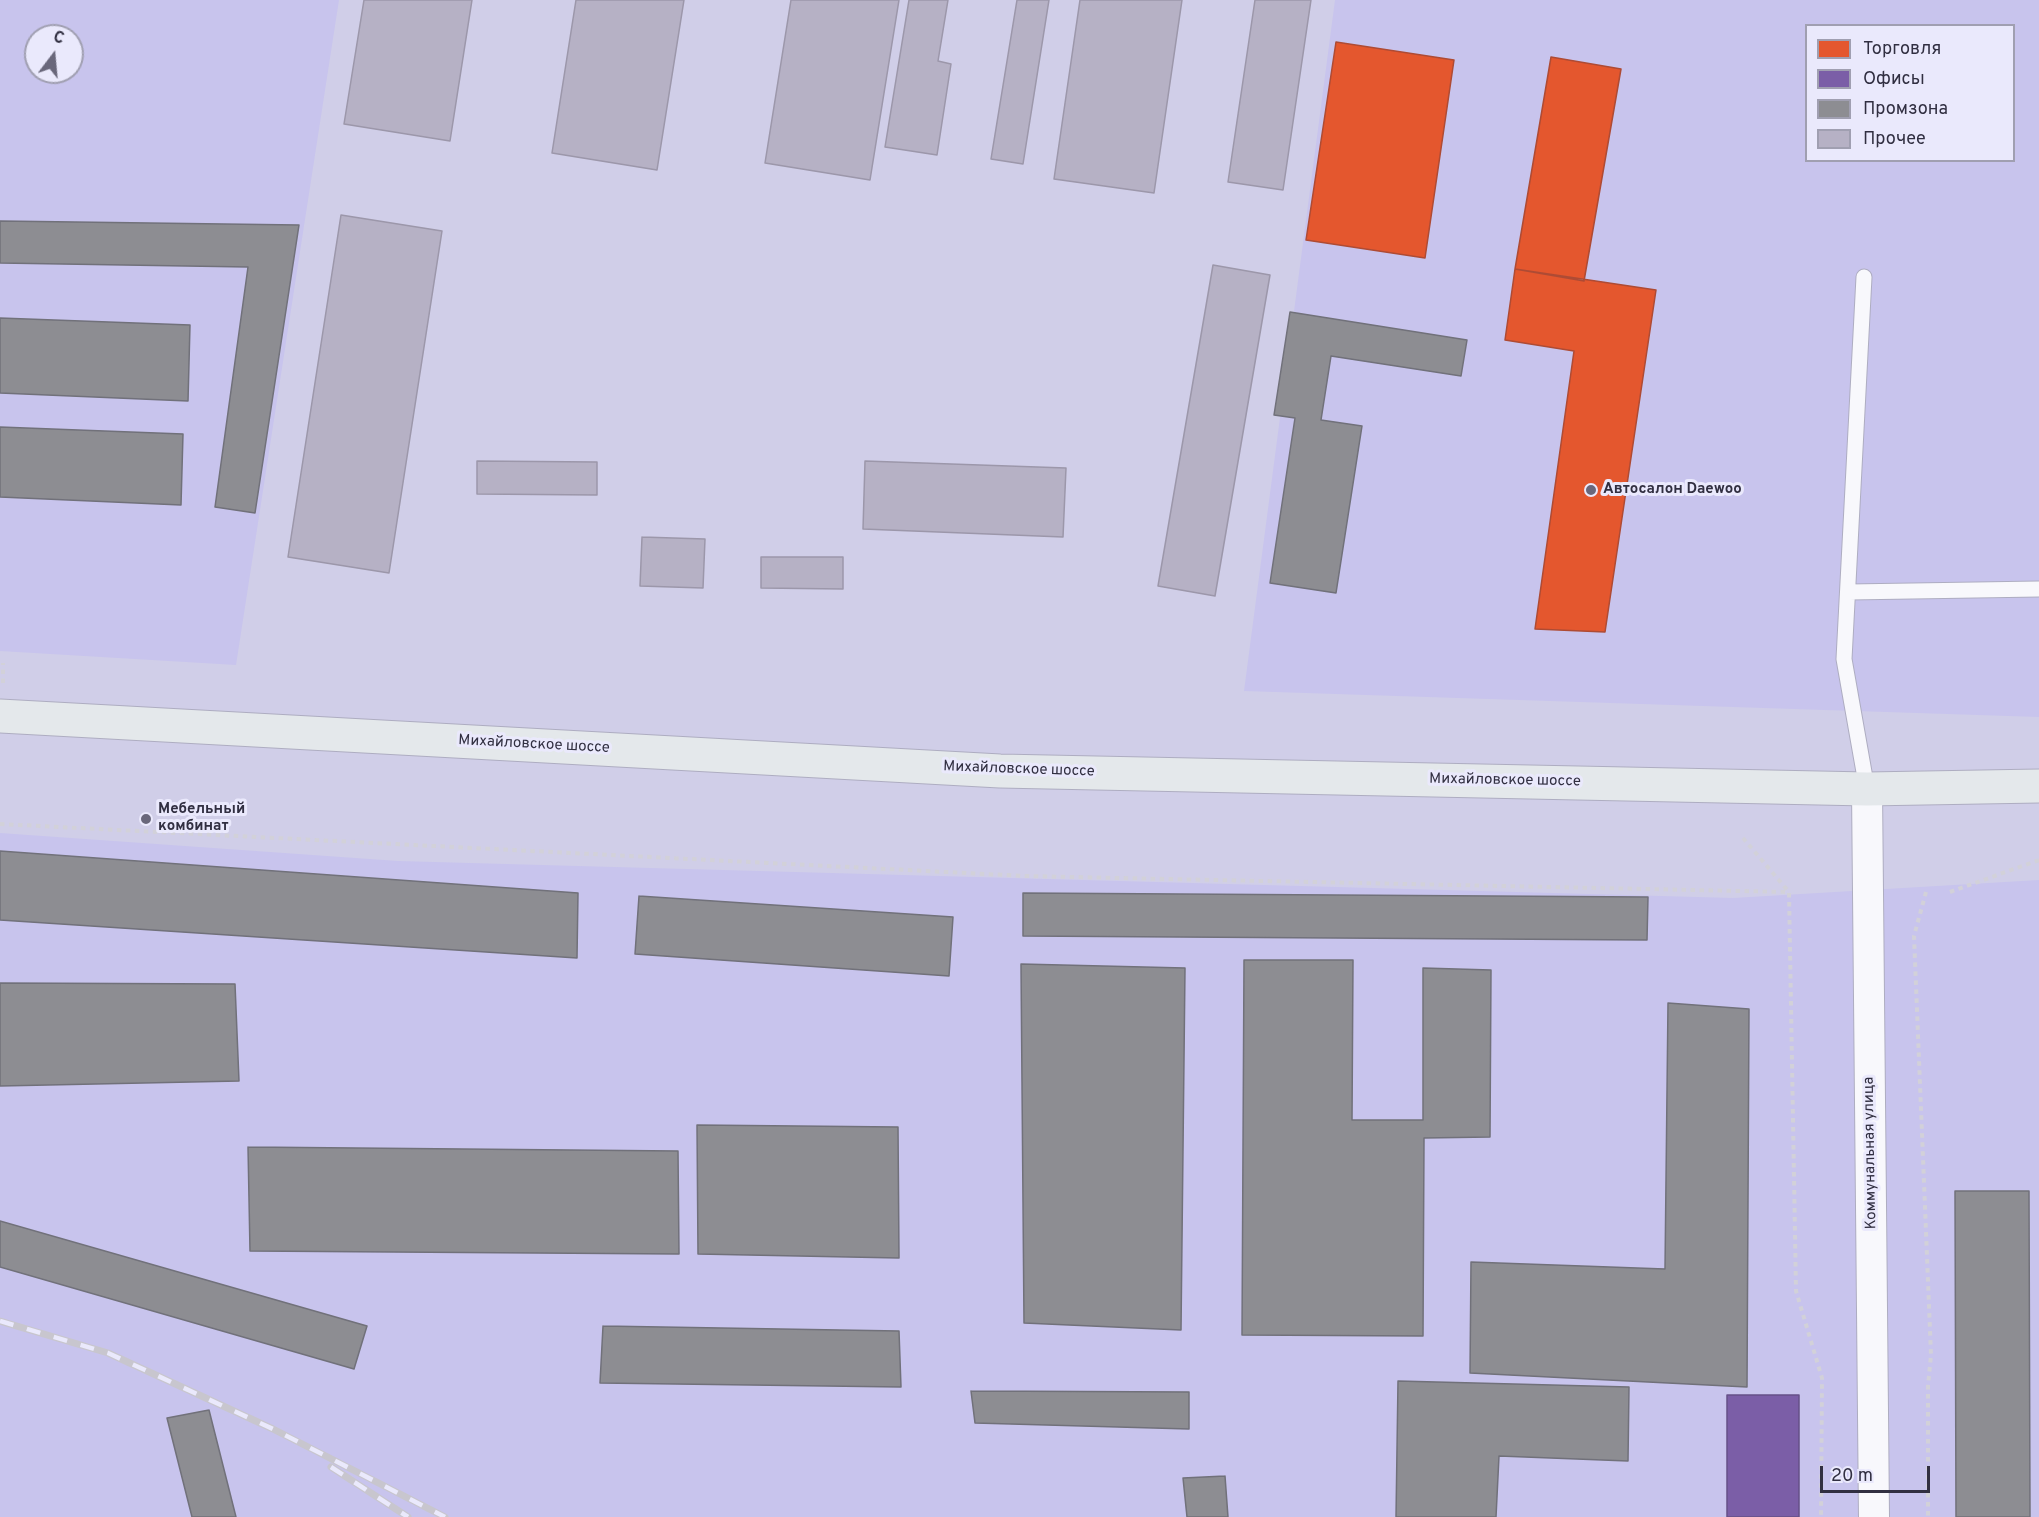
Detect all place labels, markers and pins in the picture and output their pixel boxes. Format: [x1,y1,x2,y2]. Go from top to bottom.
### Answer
place label: Автосалон Daewoo [1603,481,1742,499]
marker: Автосалон Daewoo [1584,483,1598,497]
place label: Мебельный комбинат [158,801,245,836]
marker: Мебельный комбинат [139,812,153,826]

